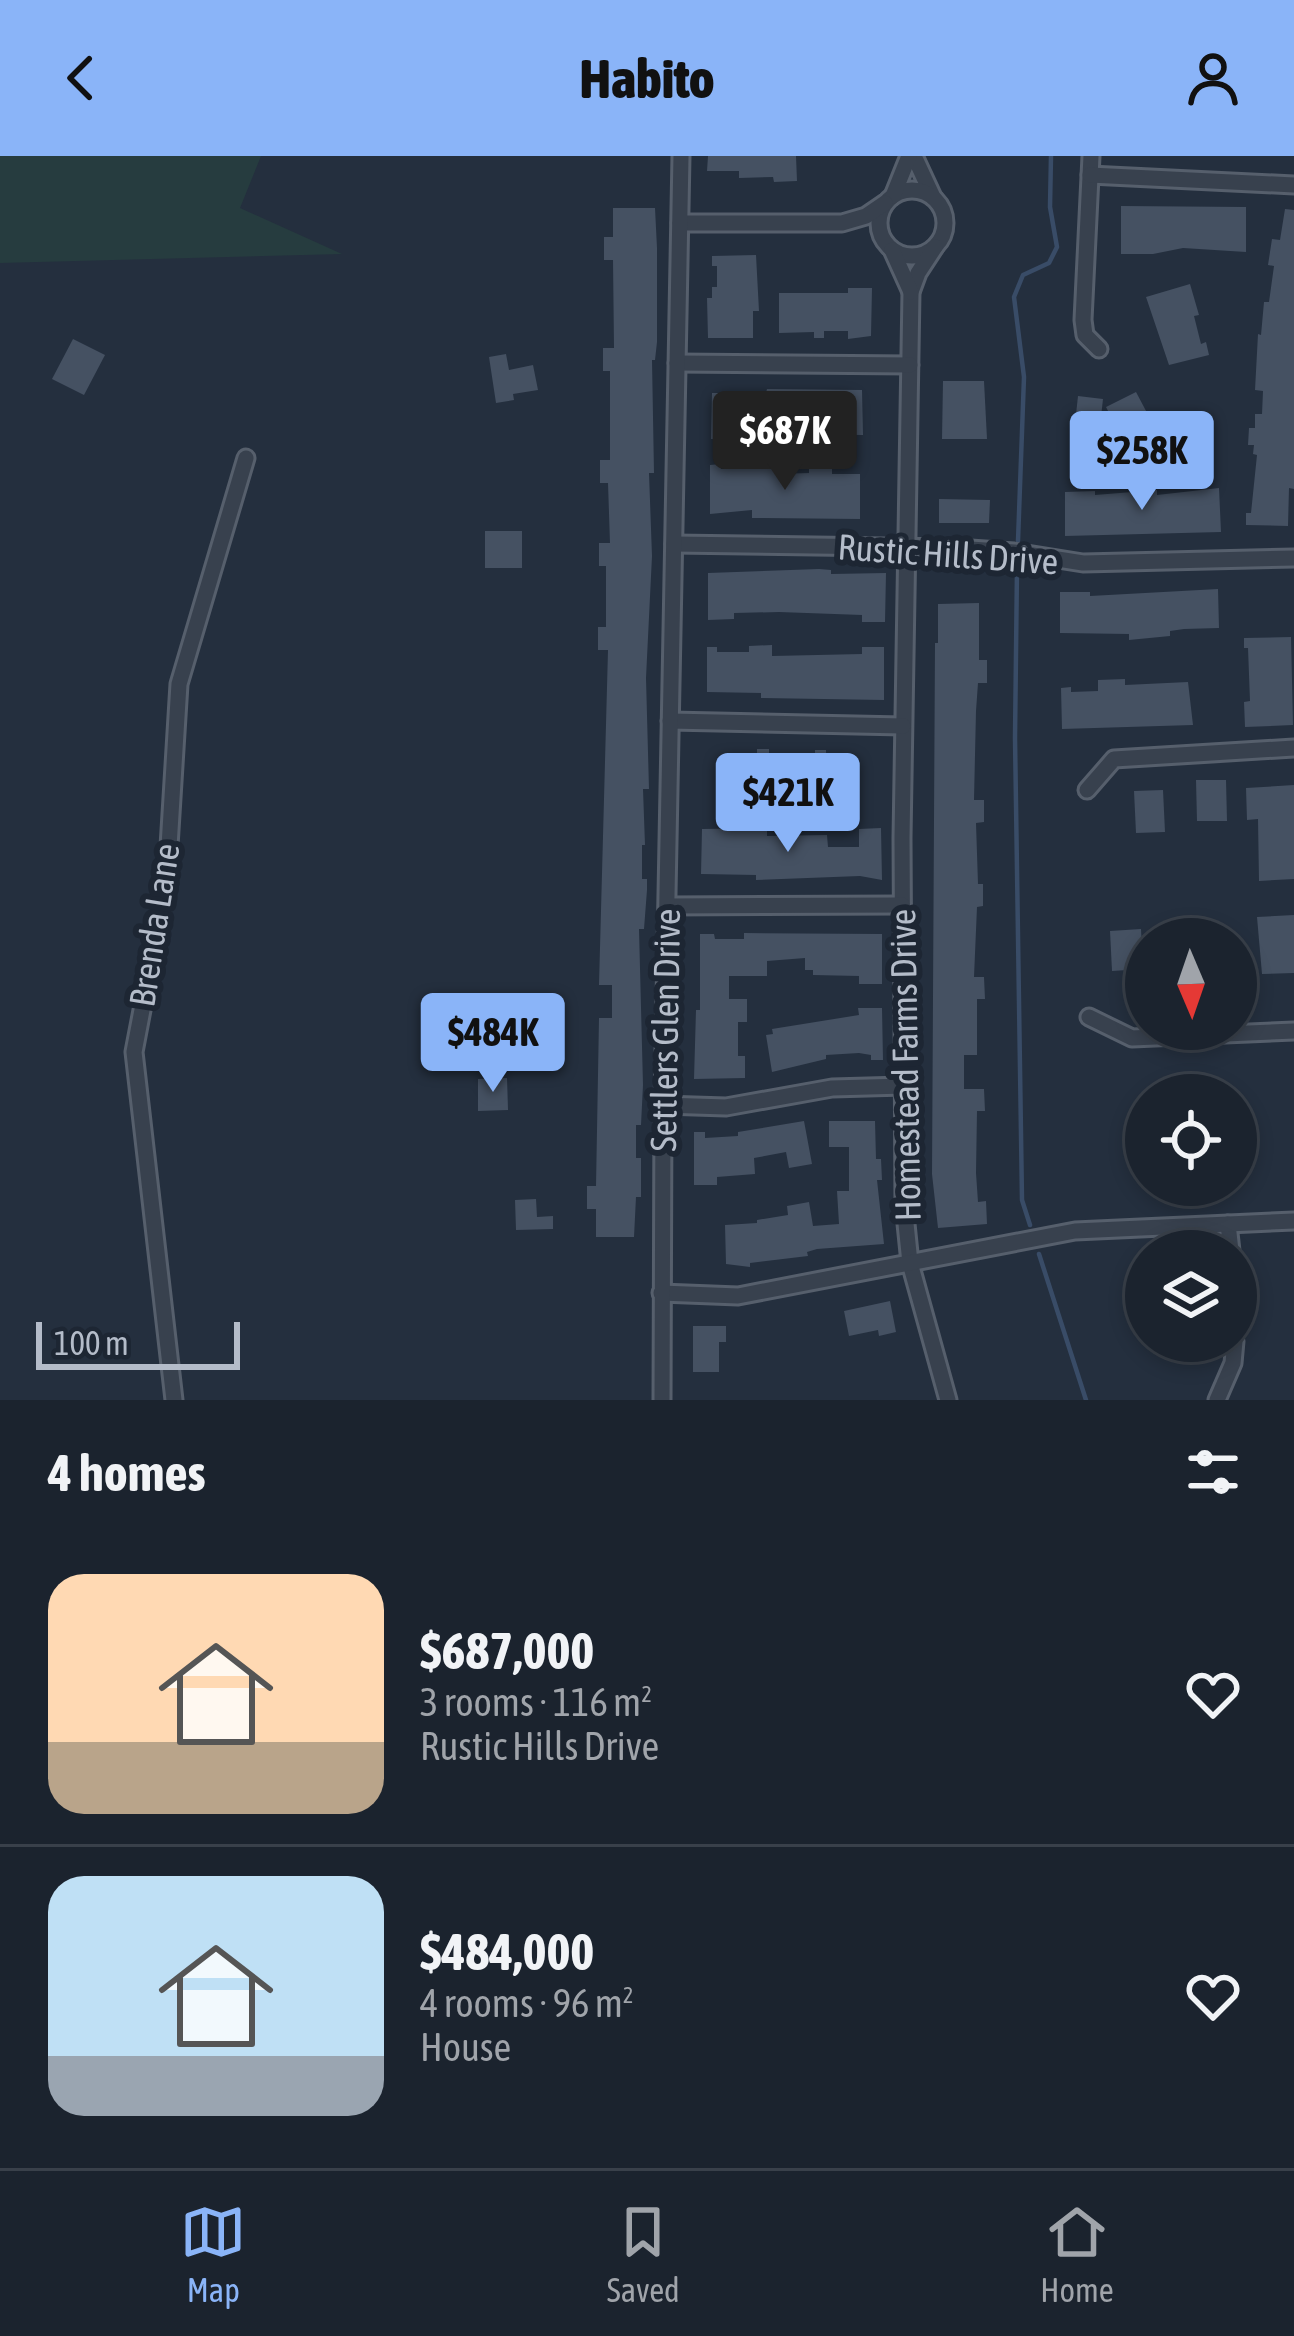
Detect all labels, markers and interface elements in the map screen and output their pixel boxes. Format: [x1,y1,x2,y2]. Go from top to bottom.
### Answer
icon: back [48,45,114,111]
icon: person [1180,45,1246,111]
text: Habito [580,48,714,109]
pin: $687K [701,391,869,493]
text: $687K [740,408,830,452]
pin: $258K [1058,411,1226,513]
text: $258K [1097,428,1187,472]
street label: Rustic Hills Drive [836,525,1060,583]
pin: $421K [704,753,872,855]
text: $421K [743,770,833,814]
street label: Brenda Lane [120,840,188,1010]
street label: Settlers Glen Drive [642,908,688,1152]
street label: Homestead Farms Drive [881,908,929,1222]
north arrow [1125,918,1257,1050]
map controls [1125,918,1257,1362]
pin: $484K [409,993,577,1095]
text: $484K [448,1010,538,1054]
button: locate [1125,1074,1257,1206]
button: layers [1125,1230,1257,1362]
scale bar [36,1316,240,1369]
text: 100 m [54,1324,129,1362]
icon: filters [1180,1439,1246,1505]
text: 4 homes [48,1443,206,1502]
text: $687,000 [420,1621,594,1680]
icon: home [144,1622,288,1766]
icon: heart [1180,1661,1246,1727]
text: 3 rooms · 116 m² [420,1680,652,1724]
text: Rustic Hills Drive [420,1724,659,1768]
text: $484,000 [420,1922,594,1981]
icon: home [144,1924,288,2068]
icon: heart [1180,1963,1246,2029]
text: 4 rooms · 96 m² [420,1981,634,2025]
text: House [420,2025,511,2069]
tab: Map [180,2199,246,2309]
tab: Saved [607,2199,680,2309]
tab: Home [1040,2199,1114,2309]

